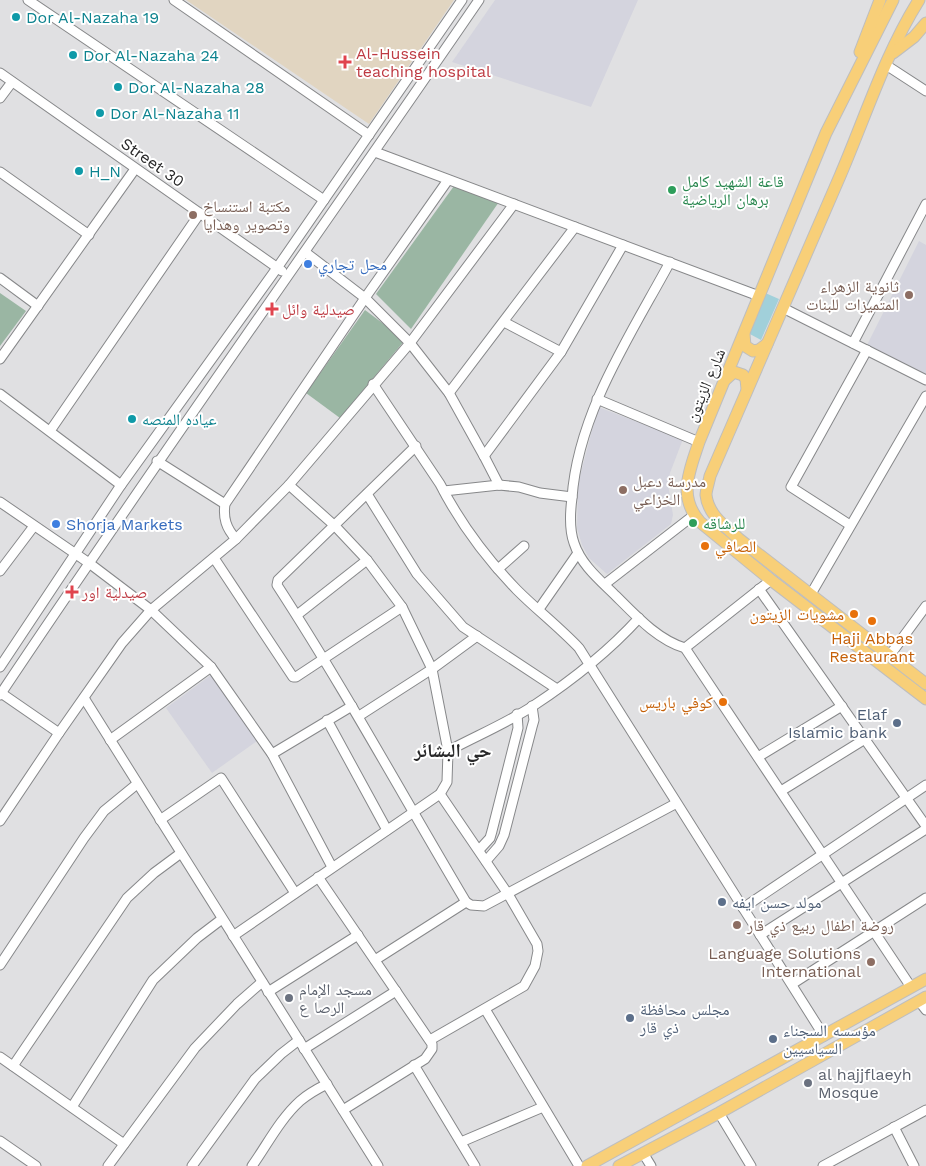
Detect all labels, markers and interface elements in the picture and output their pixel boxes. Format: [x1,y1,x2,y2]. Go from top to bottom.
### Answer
place label: Dor Al-Nazaha 19 [26,8,159,27]
marker: Dor Al-Nazaha 19 [10,11,22,23]
place label: Al-Hussein teaching hospital [356,44,491,81]
place label: Dor Al-Nazaha 24 [83,46,219,65]
marker: Dor Al-Nazaha 24 [67,49,79,61]
marker: Al-Hussein teaching hospital [338,55,352,69]
place label: Dor Al-Nazaha 28 [128,78,265,97]
marker: Dor Al-Nazaha 28 [112,81,124,93]
place label: Dor Al-Nazaha 11 [110,104,240,123]
marker: Dor Al-Nazaha 11 [94,107,106,119]
street label: Street 30 [117,134,188,191]
place label: H_N [89,162,121,181]
marker: H_N [73,165,85,177]
place label: قاعة الشهيد كامل برهان الرياضية [682,172,784,210]
marker: قاعة الشهيد كامل برهان الرياضية [666,184,678,196]
place label: مكتبة استنساخ وتصوير وهدايا [203,197,290,234]
marker: مكتبة استنساخ وتصوير وهدايا [187,209,199,221]
place label: محل تجاري [318,255,387,277]
marker: محل تجاري [302,258,314,270]
place label: ثانوية الزهراء المتميزات للبنات [806,277,900,314]
marker: ثانوية الزهراء المتميزات للبنات [903,289,915,301]
place label: صيدلية وائل [282,300,355,320]
marker: صيدلية وائل [266,303,278,315]
street label: شارع الزيتون [682,346,730,425]
place label: عياده المنصه [142,410,217,429]
marker: عياده المنصه [126,413,138,425]
place label: مدرسة دعبل الخزاعي [633,472,706,512]
marker: مدرسة دعبل الخزاعي [617,484,629,496]
place label: للرشاقه [703,514,745,533]
place label: Shorja Markets [66,515,183,534]
marker: للرشاقه [687,517,699,529]
marker: Shorja Markets [50,518,62,530]
place label: الصافي [715,537,756,559]
marker: الصافي [699,540,711,552]
place label: صيدلية اور [81,583,147,602]
marker: صيدلية اور [66,586,78,598]
place label: مشويات الزيتون [749,605,844,625]
marker: مشويات الزيتون [848,608,860,620]
marker: Haji Abbas Restaurant [866,615,878,627]
place label: Haji Abbas Restaurant [829,629,915,666]
place label: كوفي باريس [639,693,713,715]
marker: كوفي باريس [717,696,729,708]
place label: Elaf Islamic bank [788,705,888,742]
marker: Elaf Islamic bank [891,717,903,729]
district label: حي البشائر [413,739,492,766]
place label: مولد حسن ايفه [732,893,822,913]
marker: مولد حسن ايفه [716,896,728,908]
place label: روضة اطفال ربيع ذي قار [746,916,894,938]
marker: روضة اطفال ربيع ذي قار [731,919,743,931]
place label: Language Solutions International [708,944,861,981]
marker: Language Solutions International [865,956,877,968]
place label: مسجد الإمام الرصا ع [299,980,372,1018]
marker: مسجد الإمام الرصا ع [283,992,295,1004]
place label: مجلس محافظة ذي قار [639,1000,730,1040]
marker: مجلس محافظة ذي قار [624,1012,636,1024]
place label: مؤسسه السجناء السياسيين [783,1021,876,1059]
marker: مؤسسه السجناء السياسيين [767,1033,779,1045]
place label: al hajjflaeyh Mosque [818,1065,912,1102]
marker: al hajjflaeyh Mosque [802,1077,814,1089]

